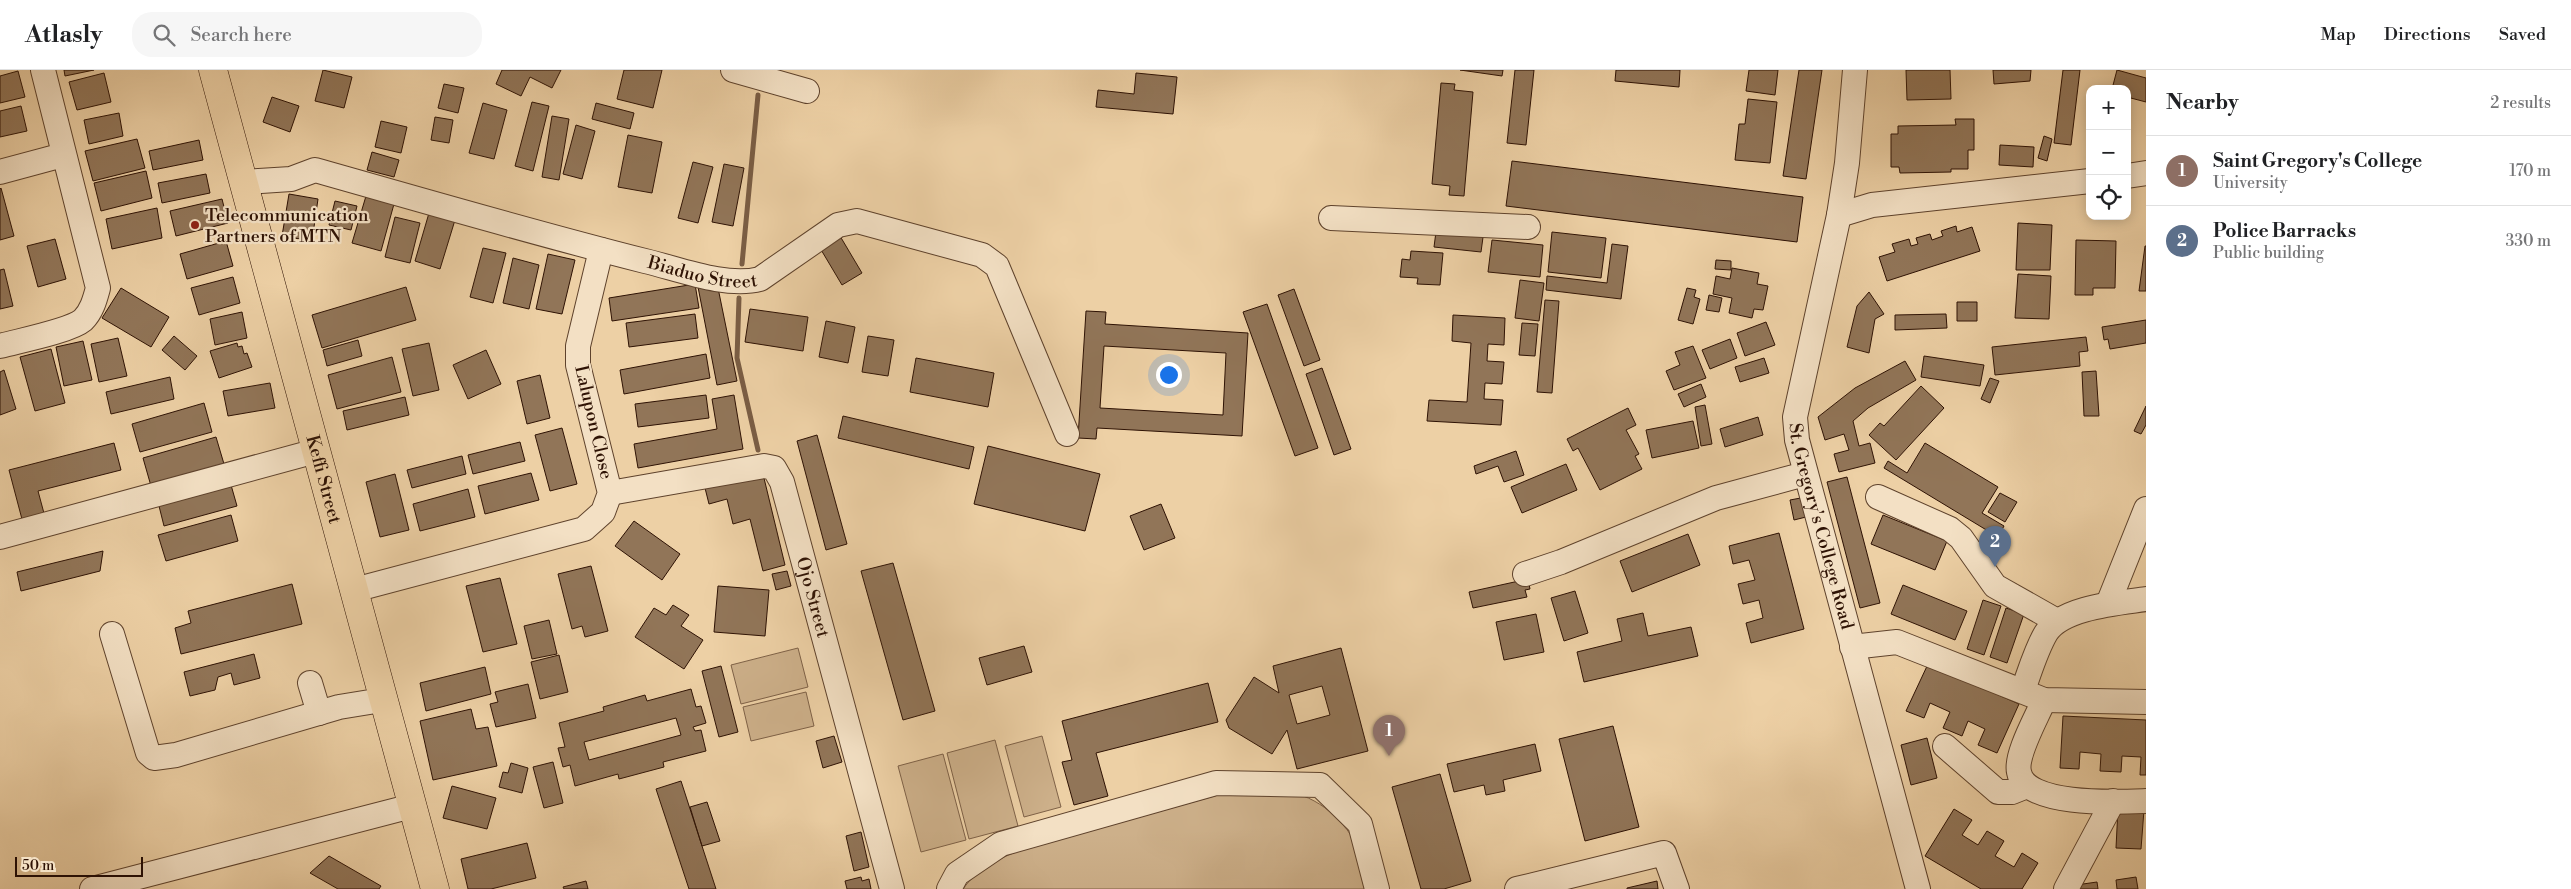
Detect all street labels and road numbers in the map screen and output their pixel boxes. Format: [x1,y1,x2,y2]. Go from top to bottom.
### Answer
street label: Biaduo Street [644,251,760,293]
street label: Lalupon Close [569,363,618,481]
street label: St. Gregory's College Road [1784,422,1859,633]
street label: Keffi Street [300,432,347,527]
street label: Ojo Street [791,554,835,641]

